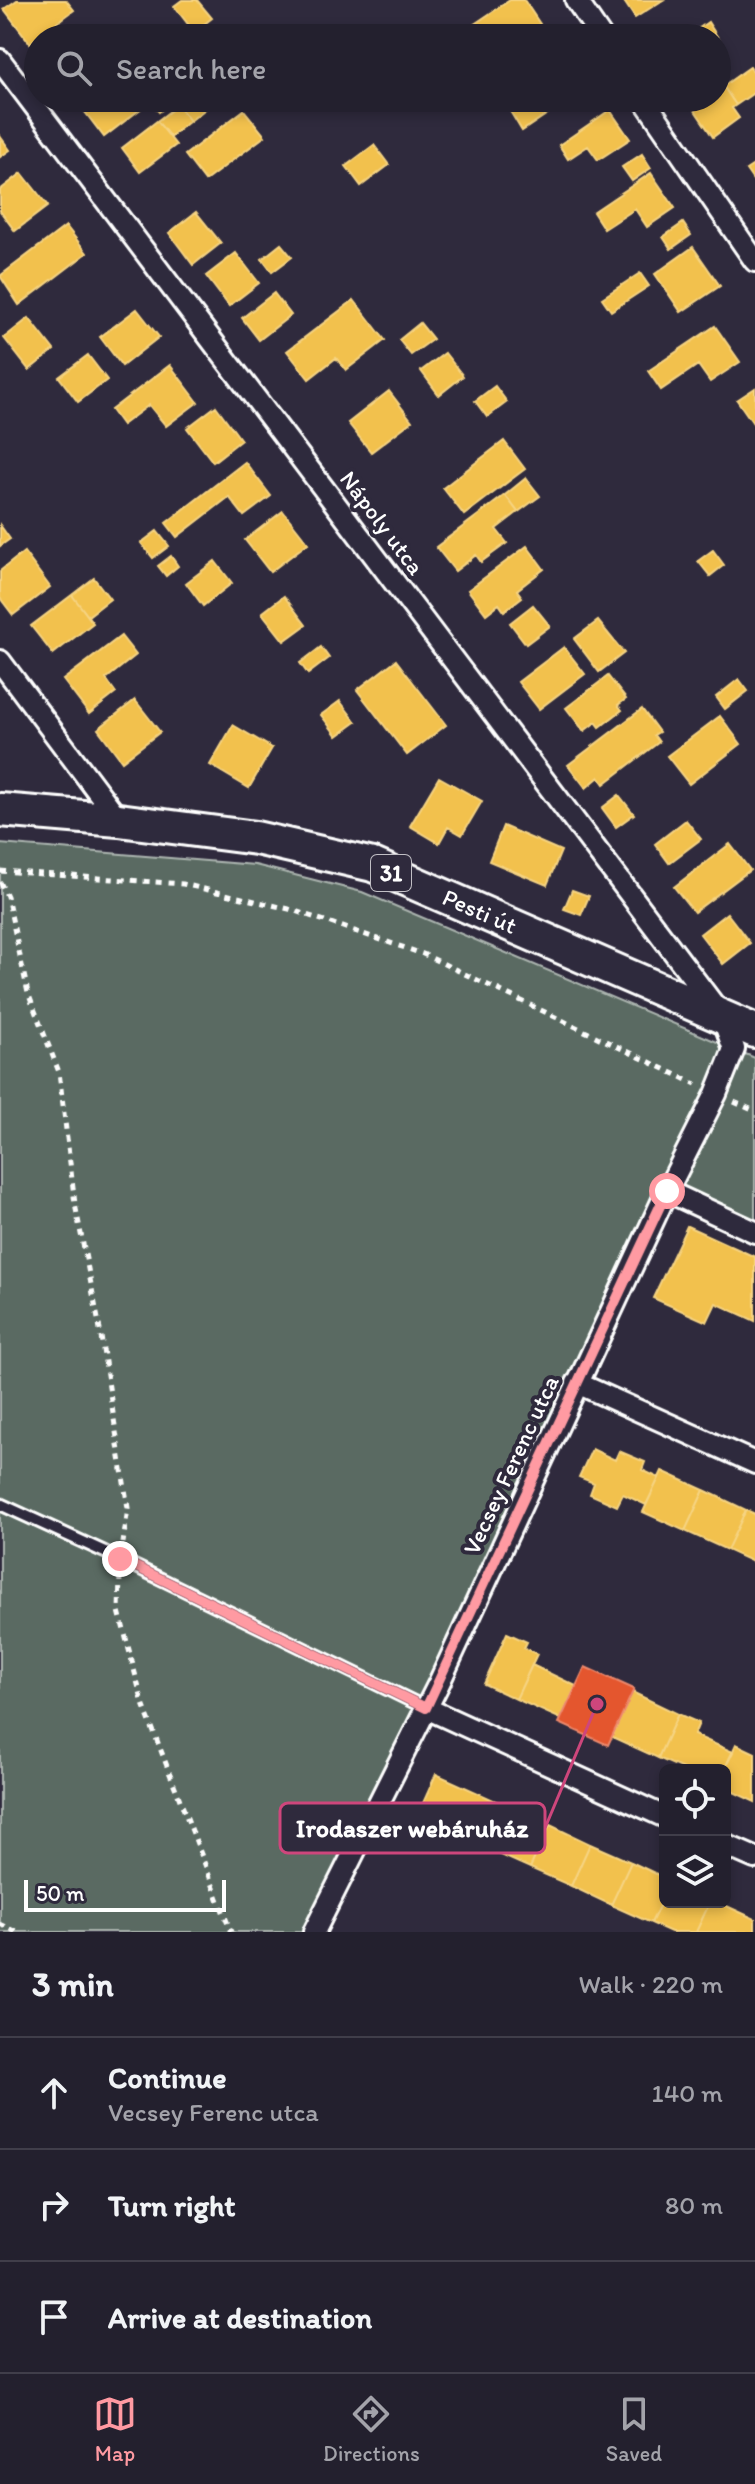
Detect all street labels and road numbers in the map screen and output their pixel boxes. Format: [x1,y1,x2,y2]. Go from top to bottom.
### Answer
street label: Nápoly utca [334,465,431,581]
road number: 31 [371,855,411,891]
street label: Pesti út [438,882,521,940]
street label: Vecsey Ferenc utca [456,1370,565,1559]

